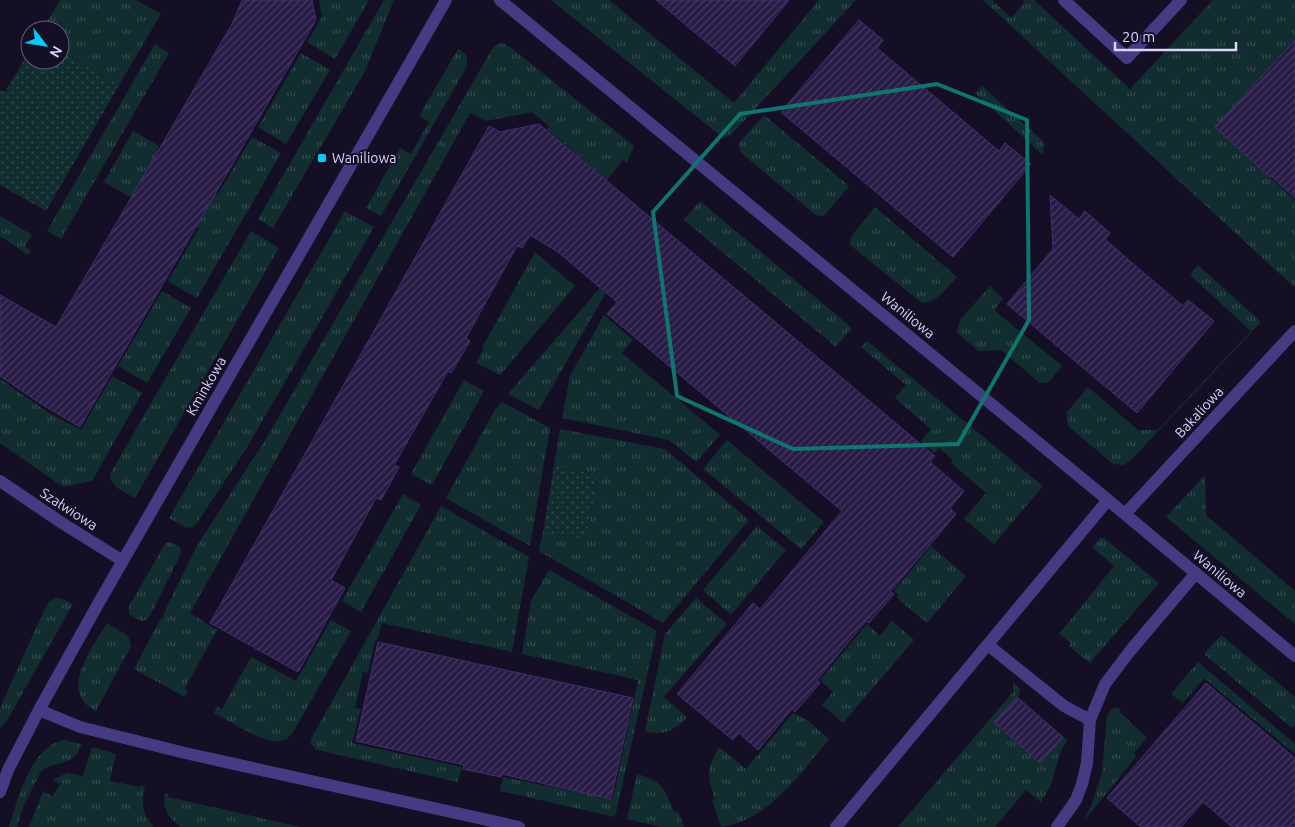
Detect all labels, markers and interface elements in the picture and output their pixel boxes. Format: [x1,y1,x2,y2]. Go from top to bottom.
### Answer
north arrow [20,20,70,70]
scale bar [1115,20,1236,52]
text: 20 m [1122,28,1155,45]
text: N [47,43,66,60]
place label: Waniliowa [332,150,397,166]
marker: Waniliowa [316,152,328,164]
street label: Waniliowa [878,288,938,342]
street label: Kminkowa [183,354,229,418]
street label: Bakaliowa [1171,383,1227,441]
street label: Szałwiowa [37,485,101,533]
street label: Waniliowa [1190,547,1250,601]

